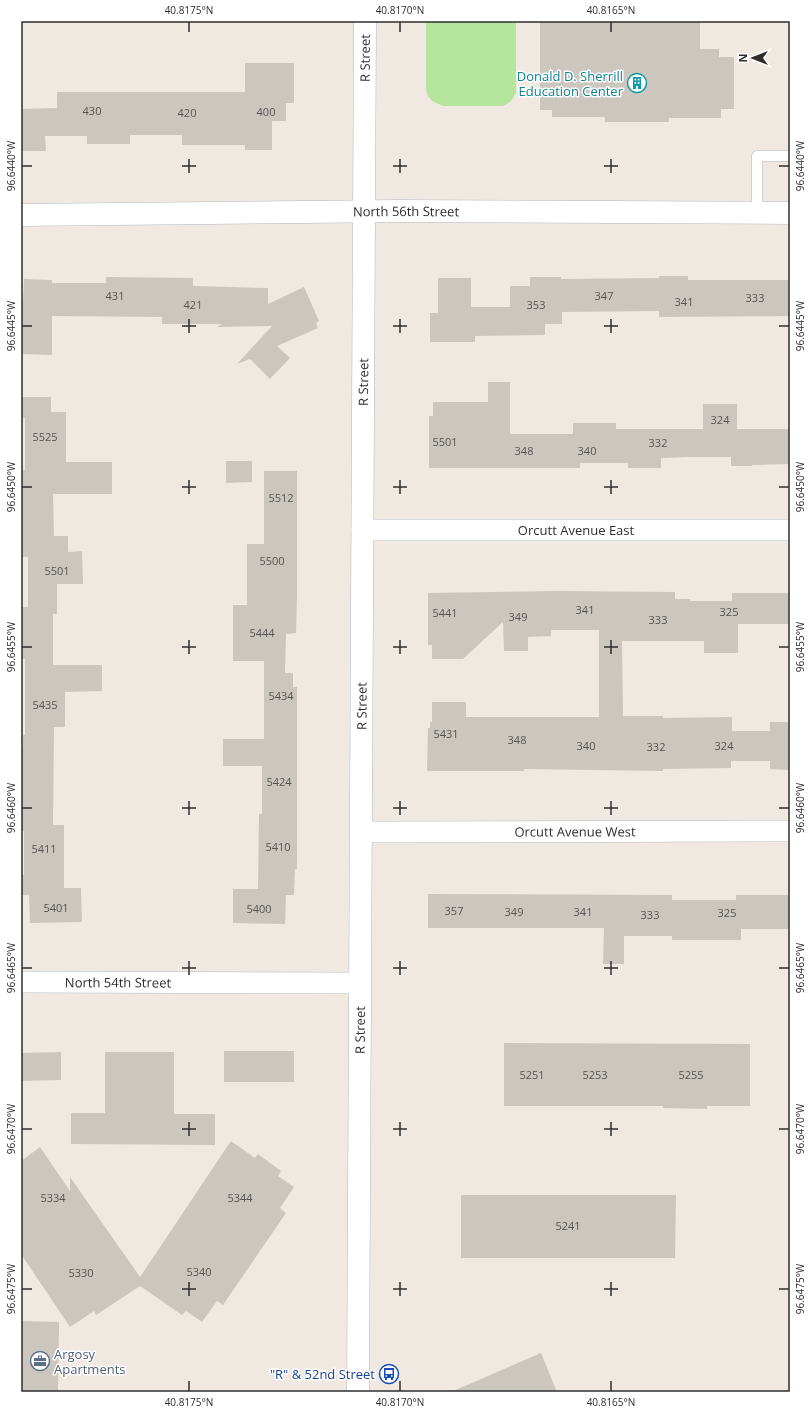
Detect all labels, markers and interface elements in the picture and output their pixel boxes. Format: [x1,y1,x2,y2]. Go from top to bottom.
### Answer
text: 40.8175°N [165,3,213,17]
text: 40.8170°N [376,3,424,17]
text: 40.8165°N [587,3,635,17]
street label: R Street [356,34,374,82]
north arrow [733,38,773,78]
text: N [735,54,750,62]
place label: Donald D. Sherrill Education Center [517,67,624,100]
building icon: Donald D. Sherrill Education Center [626,72,648,94]
house number: 430 [83,103,101,118]
house number: 400 [257,104,275,119]
house number: 420 [178,105,196,120]
text: 96.6440°W [4,140,18,191]
text: 96.6440°W [793,140,807,191]
street label: North 56th Street [353,202,460,220]
house number: 431 [106,288,124,303]
house number: 347 [595,288,613,303]
house number: 333 [746,290,764,305]
house number: 341 [675,294,693,309]
house number: 421 [184,297,202,312]
house number: 353 [527,297,545,312]
text: 96.6445°W [4,300,18,351]
text: 96.6445°W [793,300,807,351]
street label: R Street [354,358,372,406]
house number: 324 [711,412,730,427]
house number: 5525 [32,429,58,444]
house number: 5501 [432,434,458,449]
house number: 332 [649,435,667,450]
house number: 348 [515,443,533,458]
house number: 340 [578,443,596,458]
text: 96.6450°W [4,461,18,512]
text: 96.6450°W [793,461,807,512]
house number: 5512 [268,490,294,505]
street label: Orcutt Avenue East [518,521,635,539]
house number: 5500 [259,553,285,568]
house number: 5501 [44,563,70,578]
house number: 341 [576,602,594,617]
house number: 325 [720,604,738,619]
house number: 5441 [432,605,458,620]
house number: 349 [509,609,527,624]
house number: 333 [649,612,667,627]
text: 96.6455°W [4,621,18,672]
text: 96.6455°W [793,621,807,672]
house number: 5444 [249,625,275,640]
street label: R Street [352,682,371,730]
house number: 5434 [268,688,294,703]
house number: 5435 [32,697,58,712]
house number: 5431 [433,726,459,741]
house number: 348 [508,732,526,747]
house number: 340 [577,738,595,753]
house number: 324 [715,738,734,753]
house number: 332 [647,739,665,754]
house number: 5424 [266,774,292,789]
text: 96.6460°W [4,782,18,833]
text: 96.6460°W [793,782,807,833]
street label: Orcutt Avenue West [514,822,636,841]
house number: 5410 [265,839,291,854]
house number: 5411 [31,841,57,856]
house number: 5401 [43,900,69,915]
house number: 5400 [246,901,272,916]
house number: 357 [445,903,463,918]
house number: 349 [505,904,523,919]
house number: 341 [574,904,592,919]
house number: 325 [718,905,736,920]
house number: 333 [641,907,659,922]
text: 96.6465°W [4,942,18,993]
text: 96.6465°W [793,942,807,993]
street label: North 54th Street [65,973,172,991]
street label: R Street [351,1006,369,1054]
house number: 5251 [519,1067,545,1082]
house number: 5253 [582,1067,608,1082]
house number: 5255 [678,1067,704,1082]
text: 96.6470°W [4,1103,18,1154]
text: 96.6470°W [793,1103,807,1154]
house number: 5334 [40,1190,66,1205]
house number: 5344 [227,1190,253,1205]
house number: 5241 [555,1218,581,1233]
text: 96.6475°W [4,1263,18,1314]
text: 96.6475°W [793,1263,807,1314]
house number: 5340 [186,1264,212,1279]
house number: 5330 [68,1265,94,1280]
place label: Argosy Apartments [54,1345,125,1378]
office icon: Argosy Apartments [29,1350,51,1372]
bus stop icon: "R" & 52nd Street [378,1363,400,1385]
place label: "R" & 52nd Street [270,1365,375,1383]
text: 40.8175°N [165,1395,213,1409]
text: 40.8170°N [376,1395,424,1409]
text: 40.8165°N [587,1395,635,1409]

